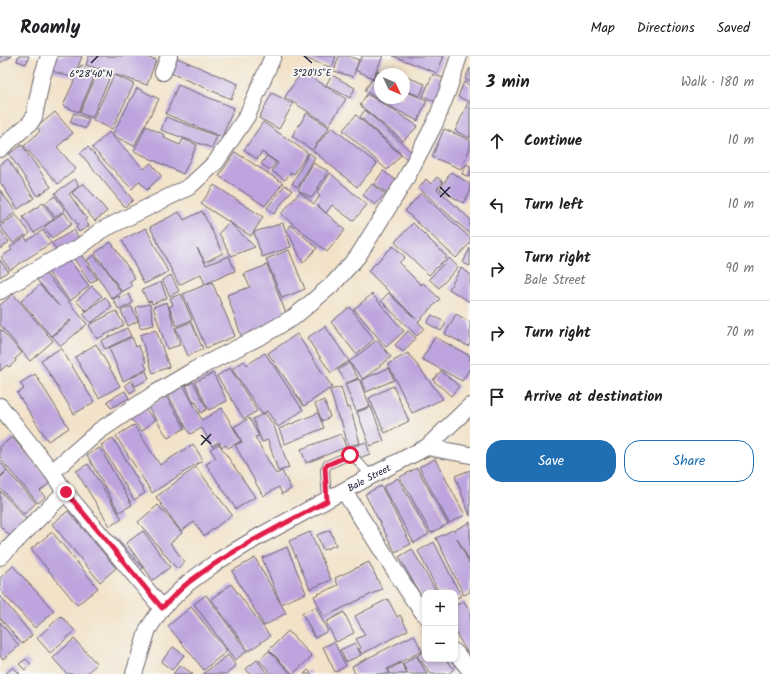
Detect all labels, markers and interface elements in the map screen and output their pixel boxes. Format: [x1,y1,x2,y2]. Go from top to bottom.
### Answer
text: Roamly [20,13,80,43]
text: Map [590,17,615,39]
text: Directions [637,17,695,39]
text: Saved [717,17,750,39]
text: 3°20'15"E [292,65,333,81]
text: 6°28'40"N [70,66,113,82]
north arrow [374,68,410,104]
text: 3 min [486,69,530,96]
text: Walk · 180 m [681,72,754,93]
text: Continue [524,129,582,153]
icon: ahead [486,130,508,152]
text: 10 m [728,130,754,151]
text: Turn left [524,193,584,217]
icon: left [486,194,508,216]
text: 10 m [728,194,754,215]
text: Turn right [524,246,591,270]
icon: right [486,258,508,280]
text: 90 m [726,258,754,279]
text: Bale Street [524,270,586,291]
text: Turn right [524,321,591,345]
icon: right [486,322,508,344]
text: 70 m [726,322,754,343]
text: Arrive at destination [524,385,663,409]
icon: arrive [486,386,508,408]
button: Save [486,440,616,482]
button: Share [624,440,754,482]
route start [341,446,359,464]
street label: Bale Street [344,460,394,496]
route end [57,483,75,501]
map controls [422,590,458,662]
button: + [422,590,458,626]
button: − [422,626,458,662]

